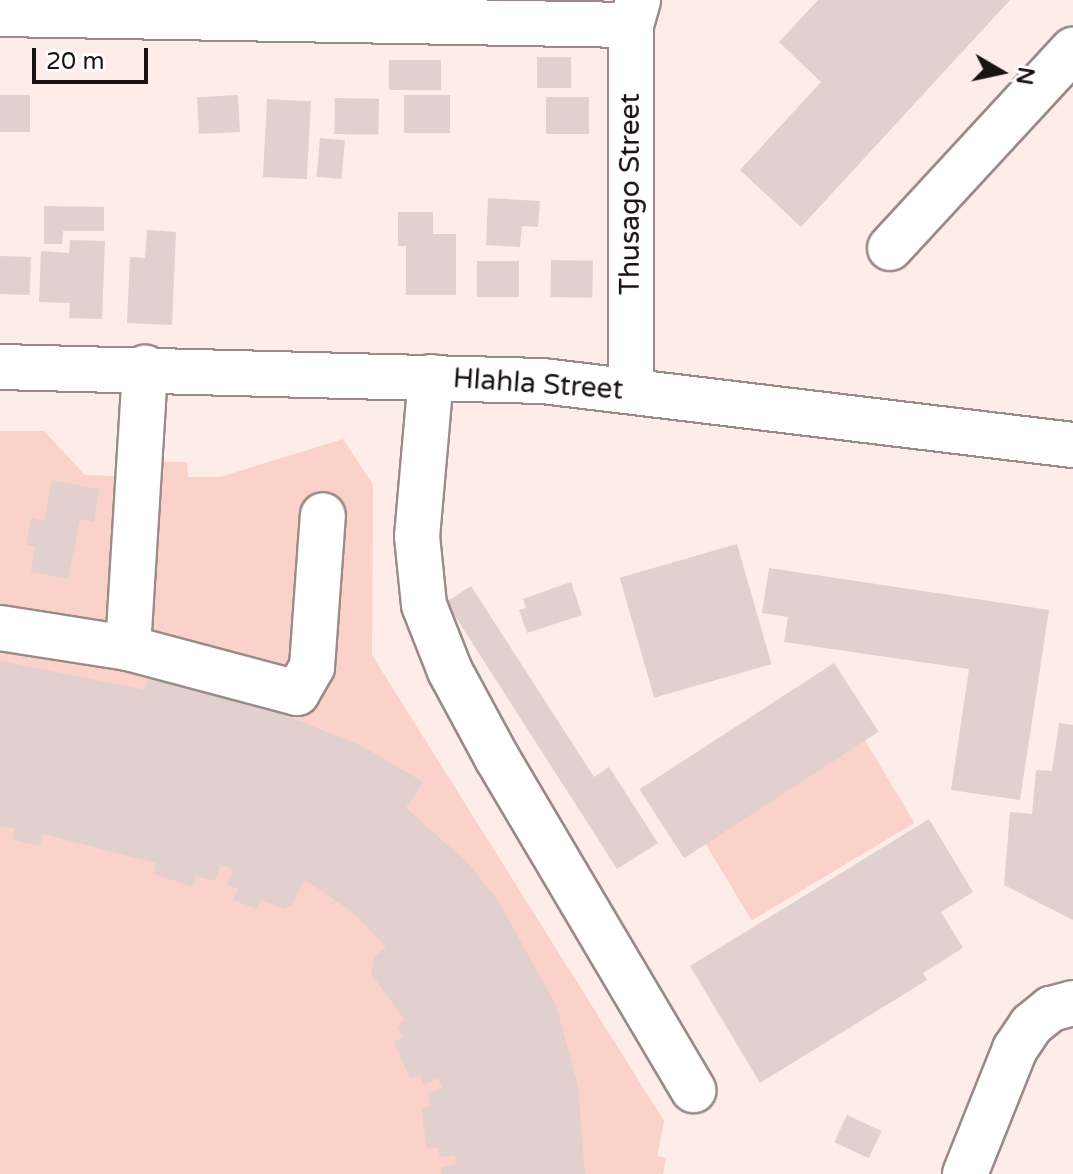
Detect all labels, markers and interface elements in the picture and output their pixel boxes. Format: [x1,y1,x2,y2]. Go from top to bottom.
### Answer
scale bar [36,32,152,82]
north arrow [961,32,1041,112]
text: 20 m [46,47,104,76]
text: N [1010,65,1039,87]
street label: Thusago Street [613,93,647,295]
street label: Hlahla Street [452,361,624,407]

